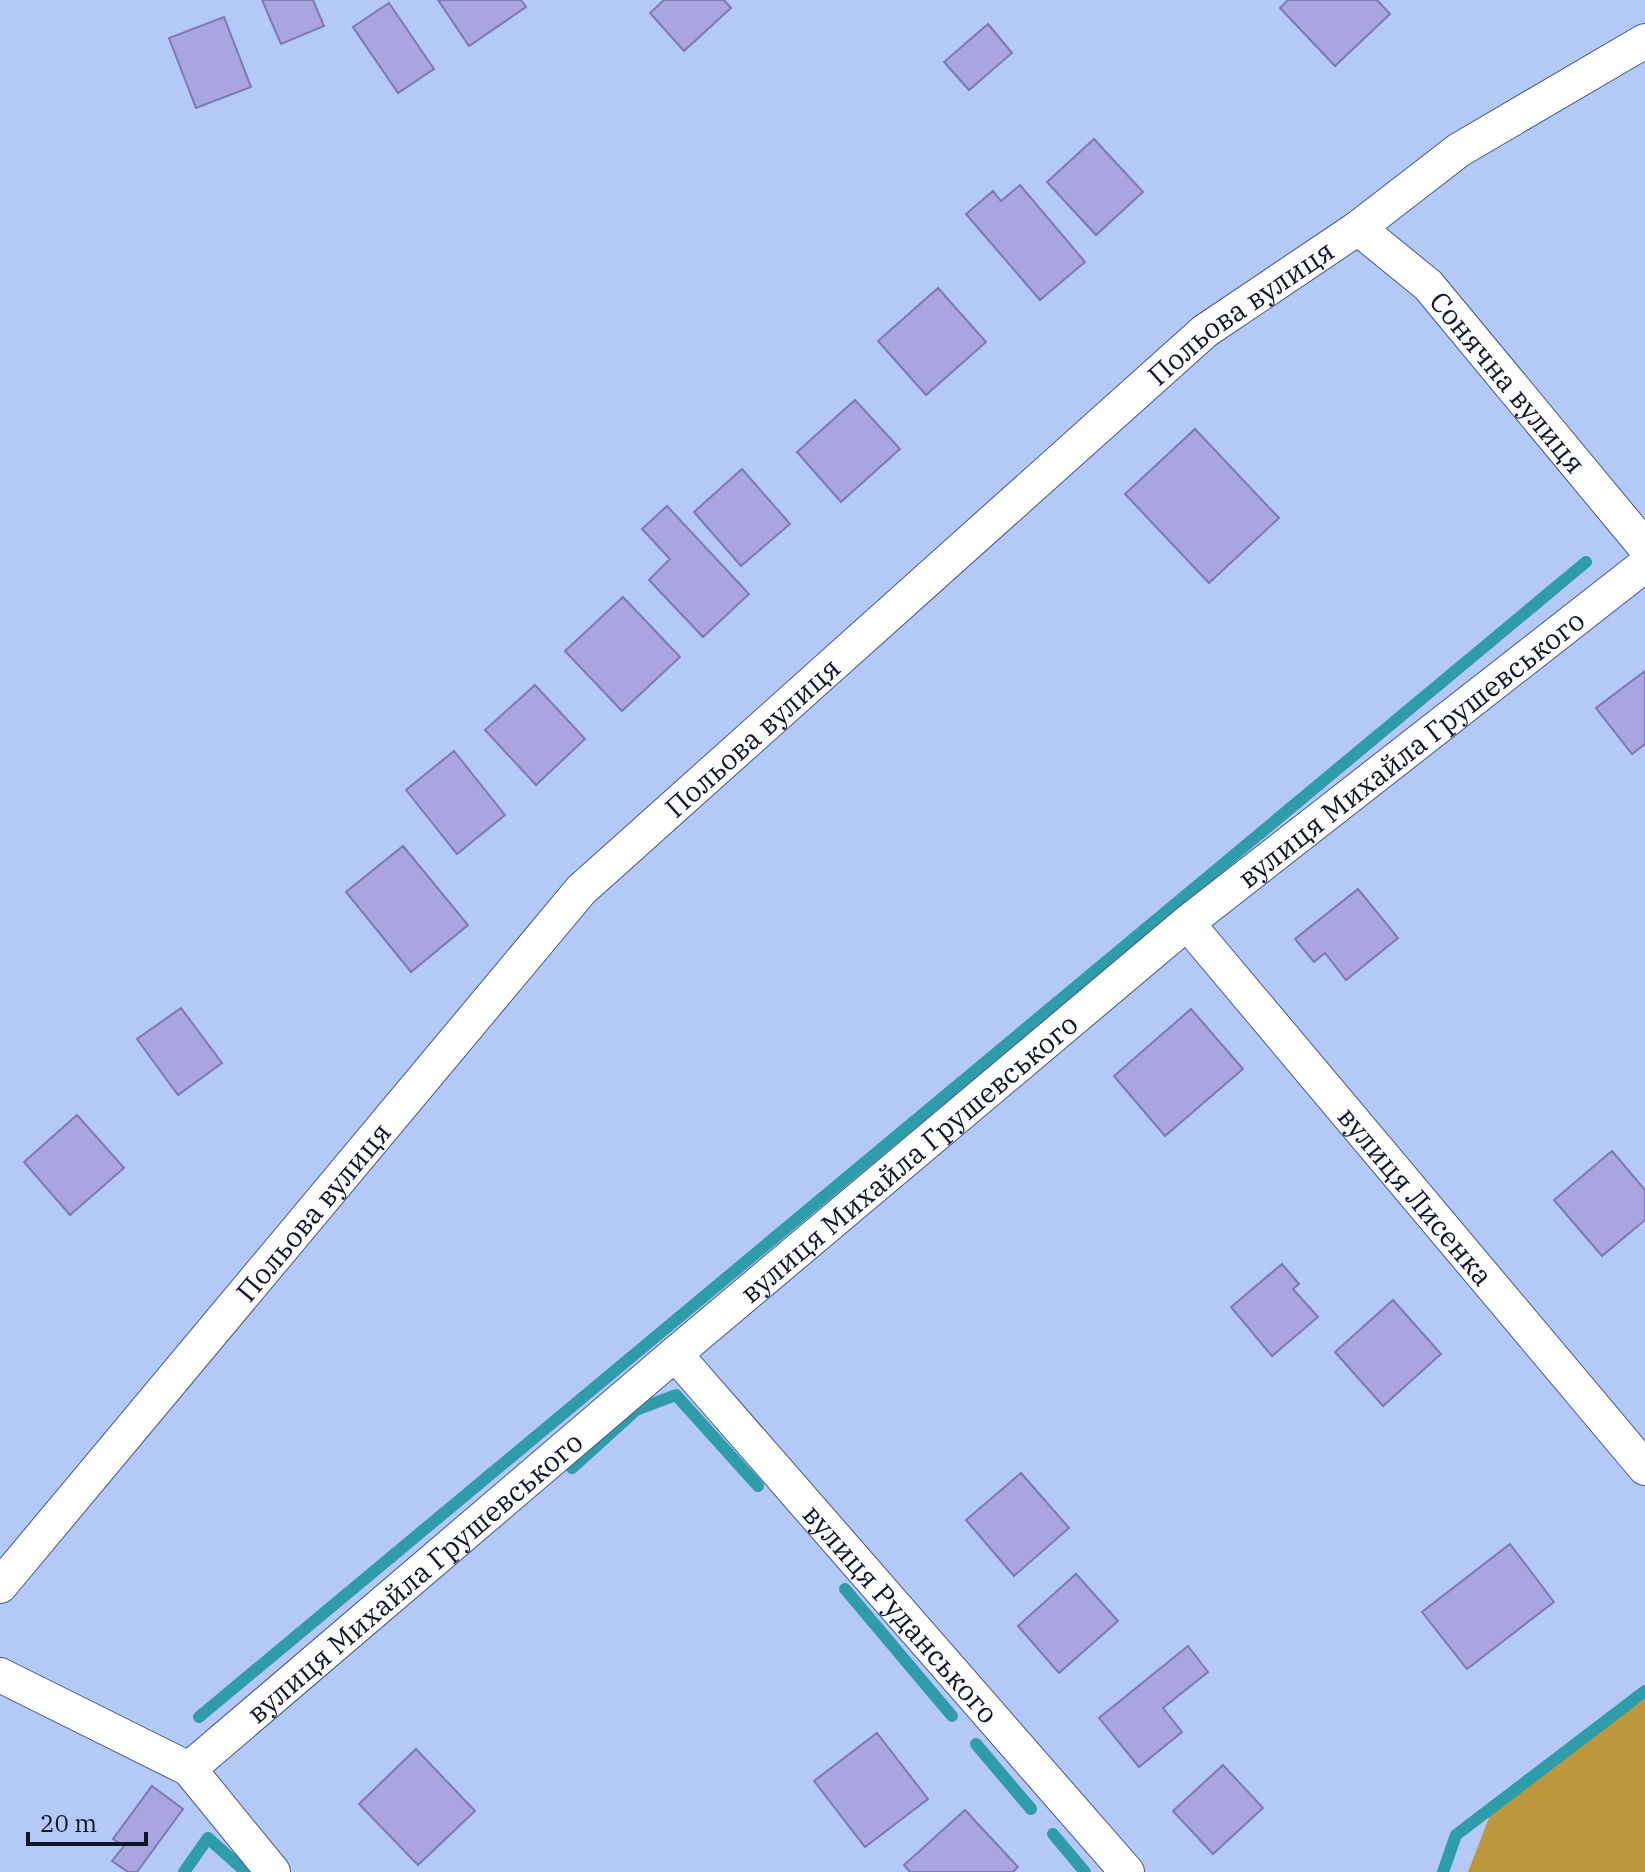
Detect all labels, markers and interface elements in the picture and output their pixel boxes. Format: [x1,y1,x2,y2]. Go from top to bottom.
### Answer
street label: Польова вулиця [1139,231,1341,393]
street label: Сонячна вулиця [1422,283,1594,481]
street label: вулиця Михайла Грушевського [1229,601,1591,895]
street label: Польова вулиця [656,649,847,825]
street label: вулиця Михайла Грушевського [732,1005,1085,1310]
street label: вулиця Лисенка [1330,1098,1502,1293]
street label: Польова вулиця [227,1114,398,1309]
street label: вулиця Михайла Грушевського [238,1423,590,1731]
street label: вулиця Руданського [795,1496,1007,1731]
scale bar [28,1796,146,1846]
text: 20 m [40,1807,97,1839]

